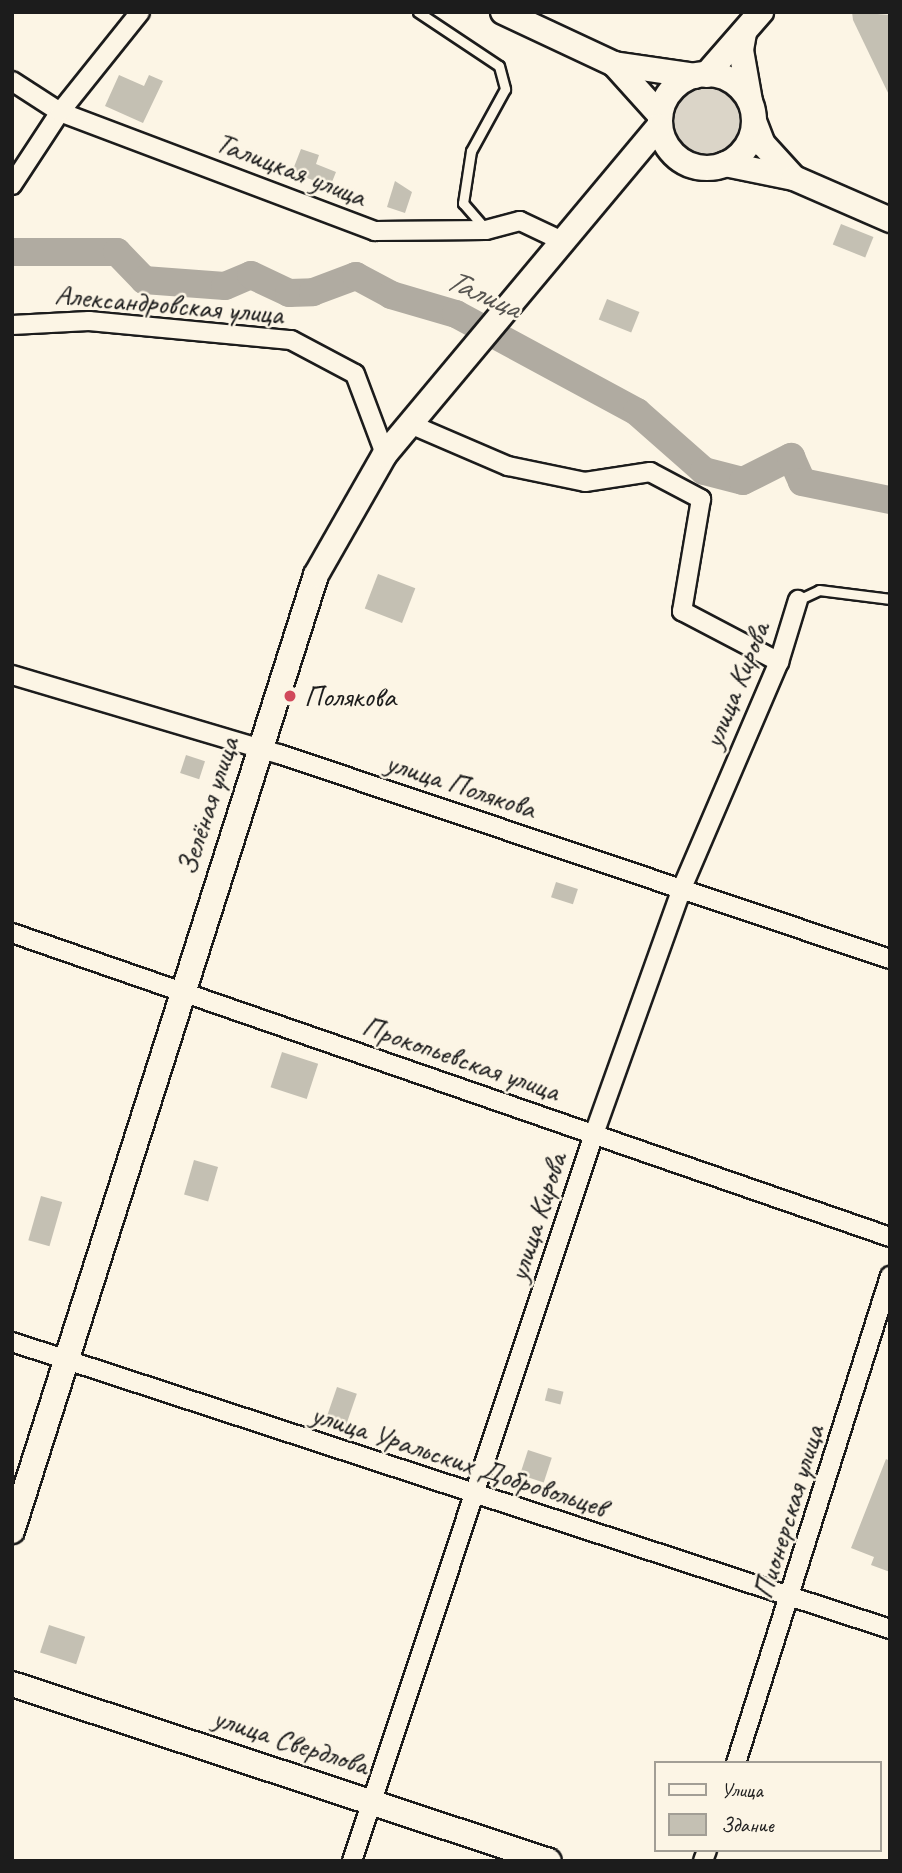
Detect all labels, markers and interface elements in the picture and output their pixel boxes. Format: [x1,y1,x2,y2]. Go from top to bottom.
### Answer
street label: Талицкая улица [210,124,372,214]
water label: Талица [440,261,526,327]
street label: Александровская улица [52,276,286,332]
street label: улица Кирова [695,617,777,753]
place label: Полякова [304,678,396,714]
marker: Полякова [282,688,298,704]
street label: Зелёная улица [167,731,247,881]
street label: улица Полякова [381,744,541,826]
street label: Прокопьевская улица [356,1007,566,1109]
street label: улица Кирова [499,1149,575,1285]
street label: улица Уральских Добровольцев [307,1395,611,1525]
street label: Пионерская улица [744,1419,832,1605]
street label: улица Свердлова [209,1699,373,1783]
legend [654,1761,881,1852]
text: Улица [721,1777,763,1803]
text: Здание [721,1812,774,1838]

